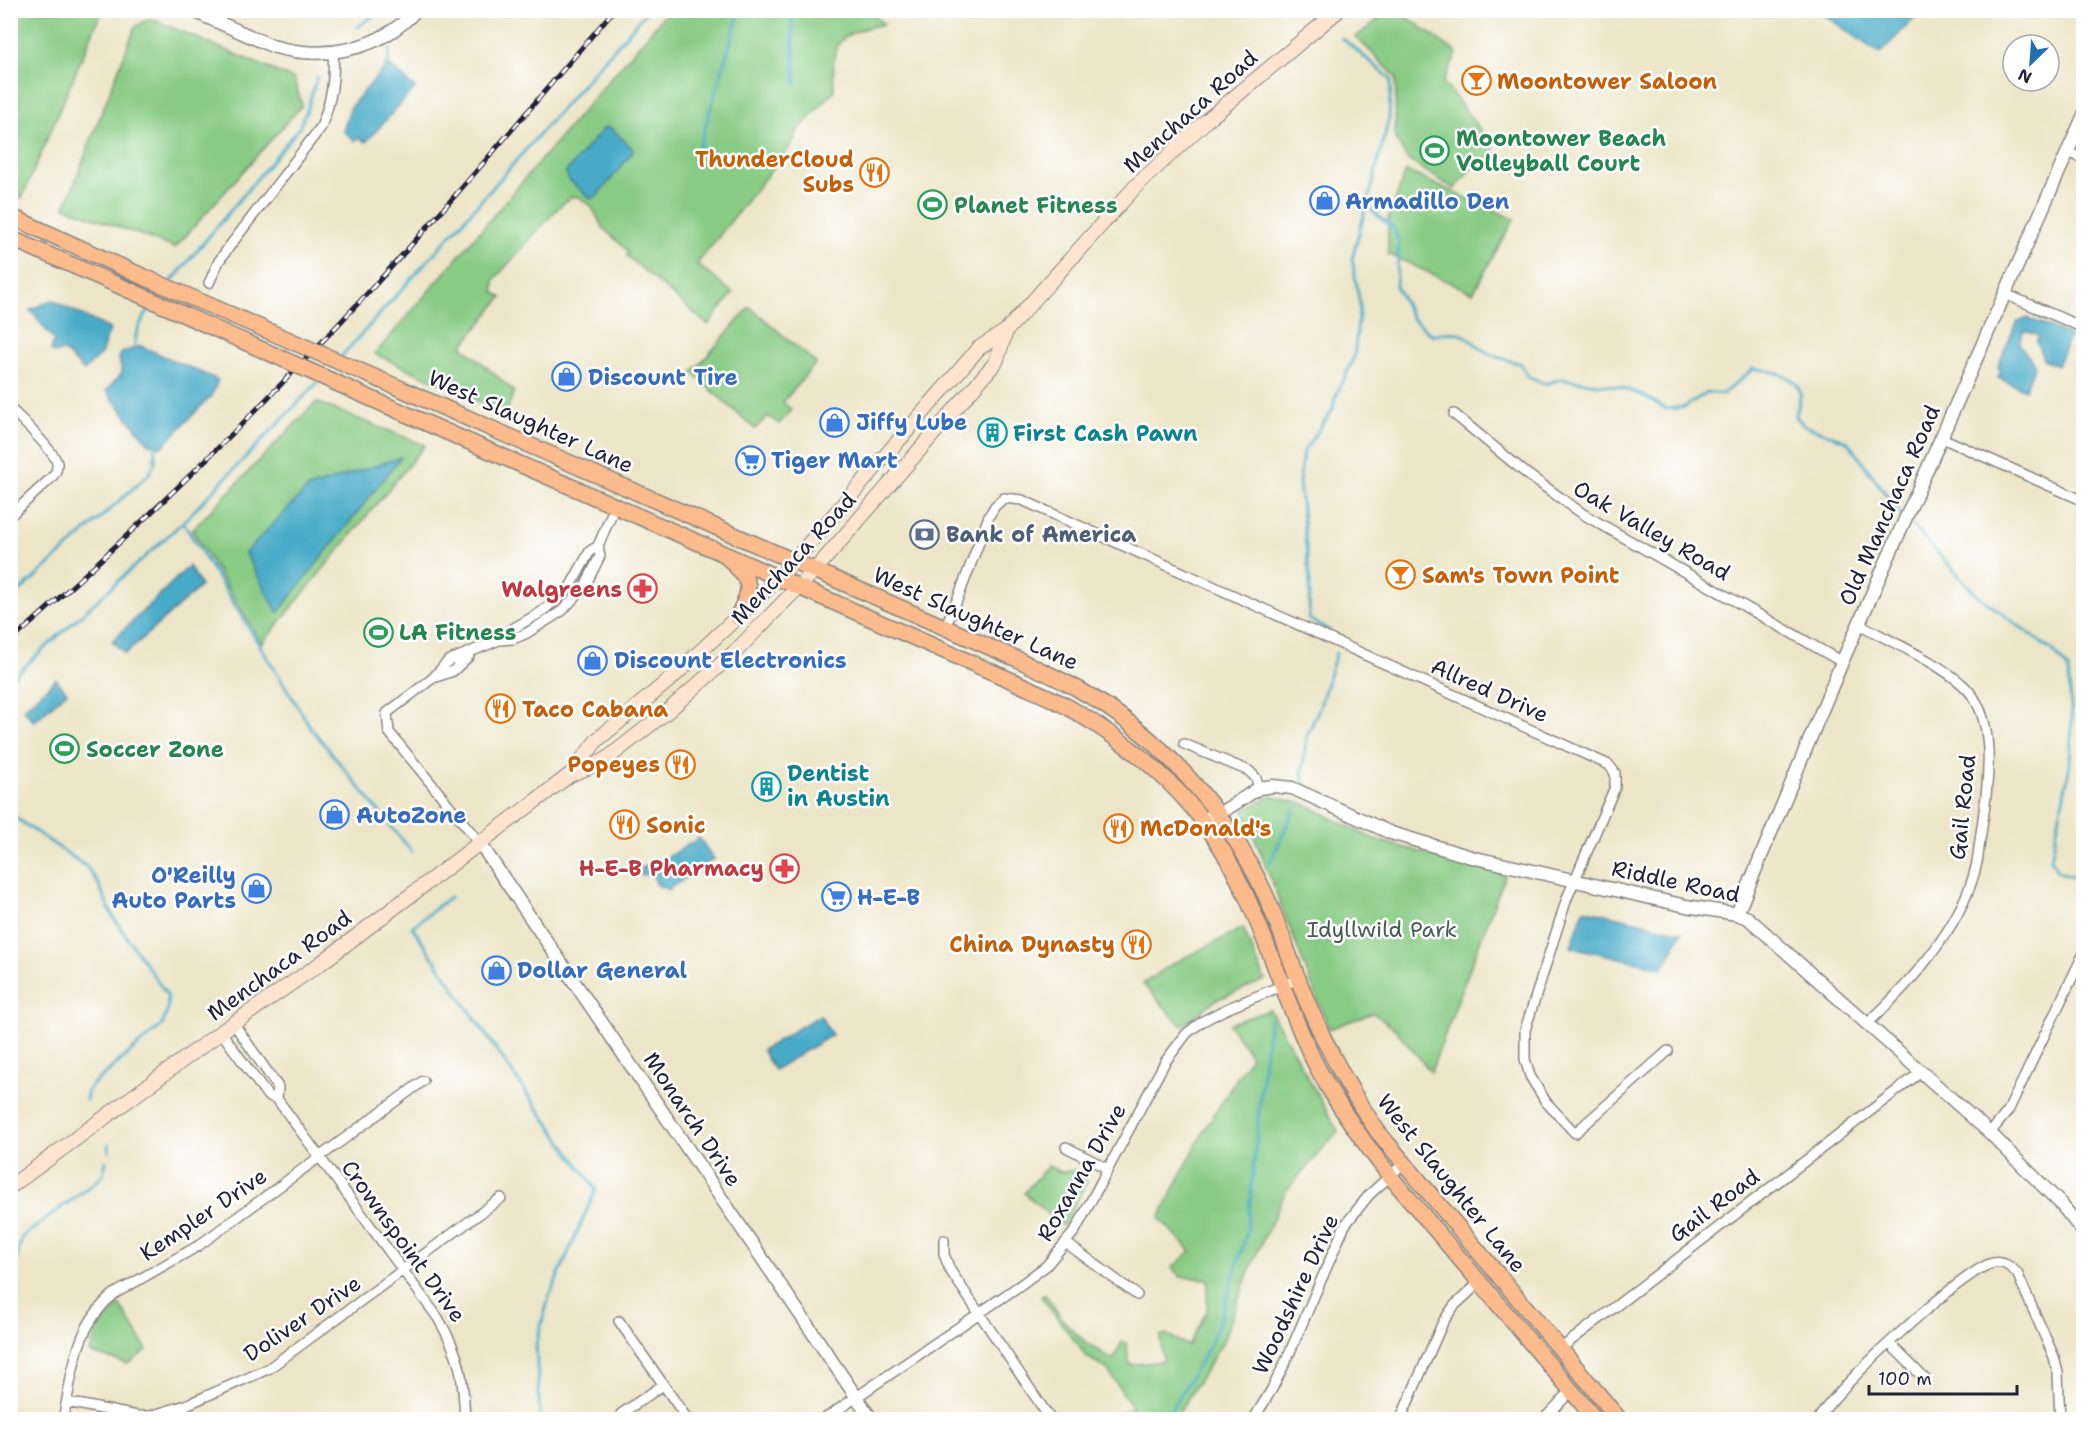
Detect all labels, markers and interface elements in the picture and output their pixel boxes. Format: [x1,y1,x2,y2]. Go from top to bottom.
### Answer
north arrow [2001,33,2061,93]
street label: Menchaca Road [1117,43,1264,179]
text: N [2015,64,2035,88]
bar icon: Moontower Saloon [1460,65,1492,97]
place label: Moontower Saloon [1497,67,1718,96]
place label: Moontower Beach Volleyball Court [1456,124,1666,178]
sports icon: Moontower Beach Volleyball Court [1419,135,1451,167]
place label: ThunderCloud Subs [695,145,854,199]
restaurant icon: ThunderCloud Subs [859,156,891,188]
shop icon: Armadillo Den [1308,185,1340,217]
place label: Armadillo Den [1345,187,1510,216]
sports icon: Planet Fitness [917,189,949,221]
place label: Planet Fitness [954,191,1118,220]
shop icon: Discount Tire [551,361,583,393]
street label: West Slaughter Lane [424,363,638,480]
place label: Discount Tire [588,363,738,392]
street label: Old Manchaca Road [1832,400,1947,610]
shop icon: Jiffy Lube [819,406,851,438]
place label: Jiffy Lube [856,408,967,437]
building icon: First Cash Pawn [976,417,1008,449]
place label: First Cash Pawn [1013,419,1198,448]
supermarket icon: Tiger Mart [734,444,766,476]
place label: Tiger Mart [771,446,898,475]
street label: Oak Valley Road [1568,474,1736,587]
street label: Menchaca Road [724,486,862,631]
bank icon: Bank of America [909,518,941,550]
place label: Bank of America [946,520,1136,549]
bar icon: Sam's Town Point [1385,559,1417,591]
street label: West Slaughter Lane [869,560,1083,677]
place label: Sam's Town Point [1422,561,1620,590]
pharmacy icon: Walgreens [627,573,659,605]
place label: Walgreens [501,575,622,604]
sports icon: LA Fitness [362,616,394,648]
place label: LA Fitness [399,618,516,647]
shop icon: Discount Electronics [577,644,609,676]
place label: Discount Electronics [614,646,847,675]
street label: Allred Drive [1427,652,1553,729]
restaurant icon: Taco Cabana [485,693,517,725]
place label: Taco Cabana [522,695,668,724]
sports icon: Soccer Zone [49,733,81,765]
place label: Soccer Zone [86,735,224,764]
restaurant icon: Popeyes [665,748,697,780]
place label: Popeyes [568,750,660,779]
street label: Gail Road [1943,753,1982,861]
place label: Dentist in Austin [787,759,890,813]
building icon: Dentist in Austin [750,770,782,802]
shop icon: AutoZone [319,799,351,831]
place label: AutoZone [356,801,467,830]
restaurant icon: Sonic [609,809,641,841]
place label: Sonic [646,811,706,840]
restaurant icon: McDonald's [1103,812,1135,844]
place label: McDonald's [1140,814,1271,843]
pharmacy icon: H-E-B Pharmacy [769,852,801,884]
place label: H-E-B Pharmacy [579,854,764,883]
street label: Riddle Road [1609,854,1743,909]
place label: O'Reilly Auto Parts [111,861,236,915]
shop icon: O'Reilly Auto Parts [241,872,273,904]
supermarket icon: H-E-B [820,881,852,913]
place label: H-E-B [857,883,920,912]
street label: Menchaca Road [201,903,357,1028]
park label: Idyllwild Park [1307,915,1457,944]
restaurant icon: China Dynasty [1120,928,1152,960]
place label: China Dynasty [949,930,1115,959]
shop icon: Dollar General [480,954,512,986]
place label: Dollar General [517,956,688,985]
street label: Monarch Drive [637,1046,748,1192]
street label: West Slaughter Lane [1371,1088,1533,1279]
street label: Roxanna Drive [1030,1098,1133,1247]
street label: Crownspoint Drive [335,1154,472,1328]
street label: Kempler Drive [134,1161,272,1268]
street label: Gail Road [1663,1162,1765,1249]
street label: Woodshire Drive [1246,1209,1345,1379]
street label: Doliver Drive [238,1269,367,1368]
scale bar [1869,1358,2018,1396]
text: 100 m [1878,1367,1932,1391]

